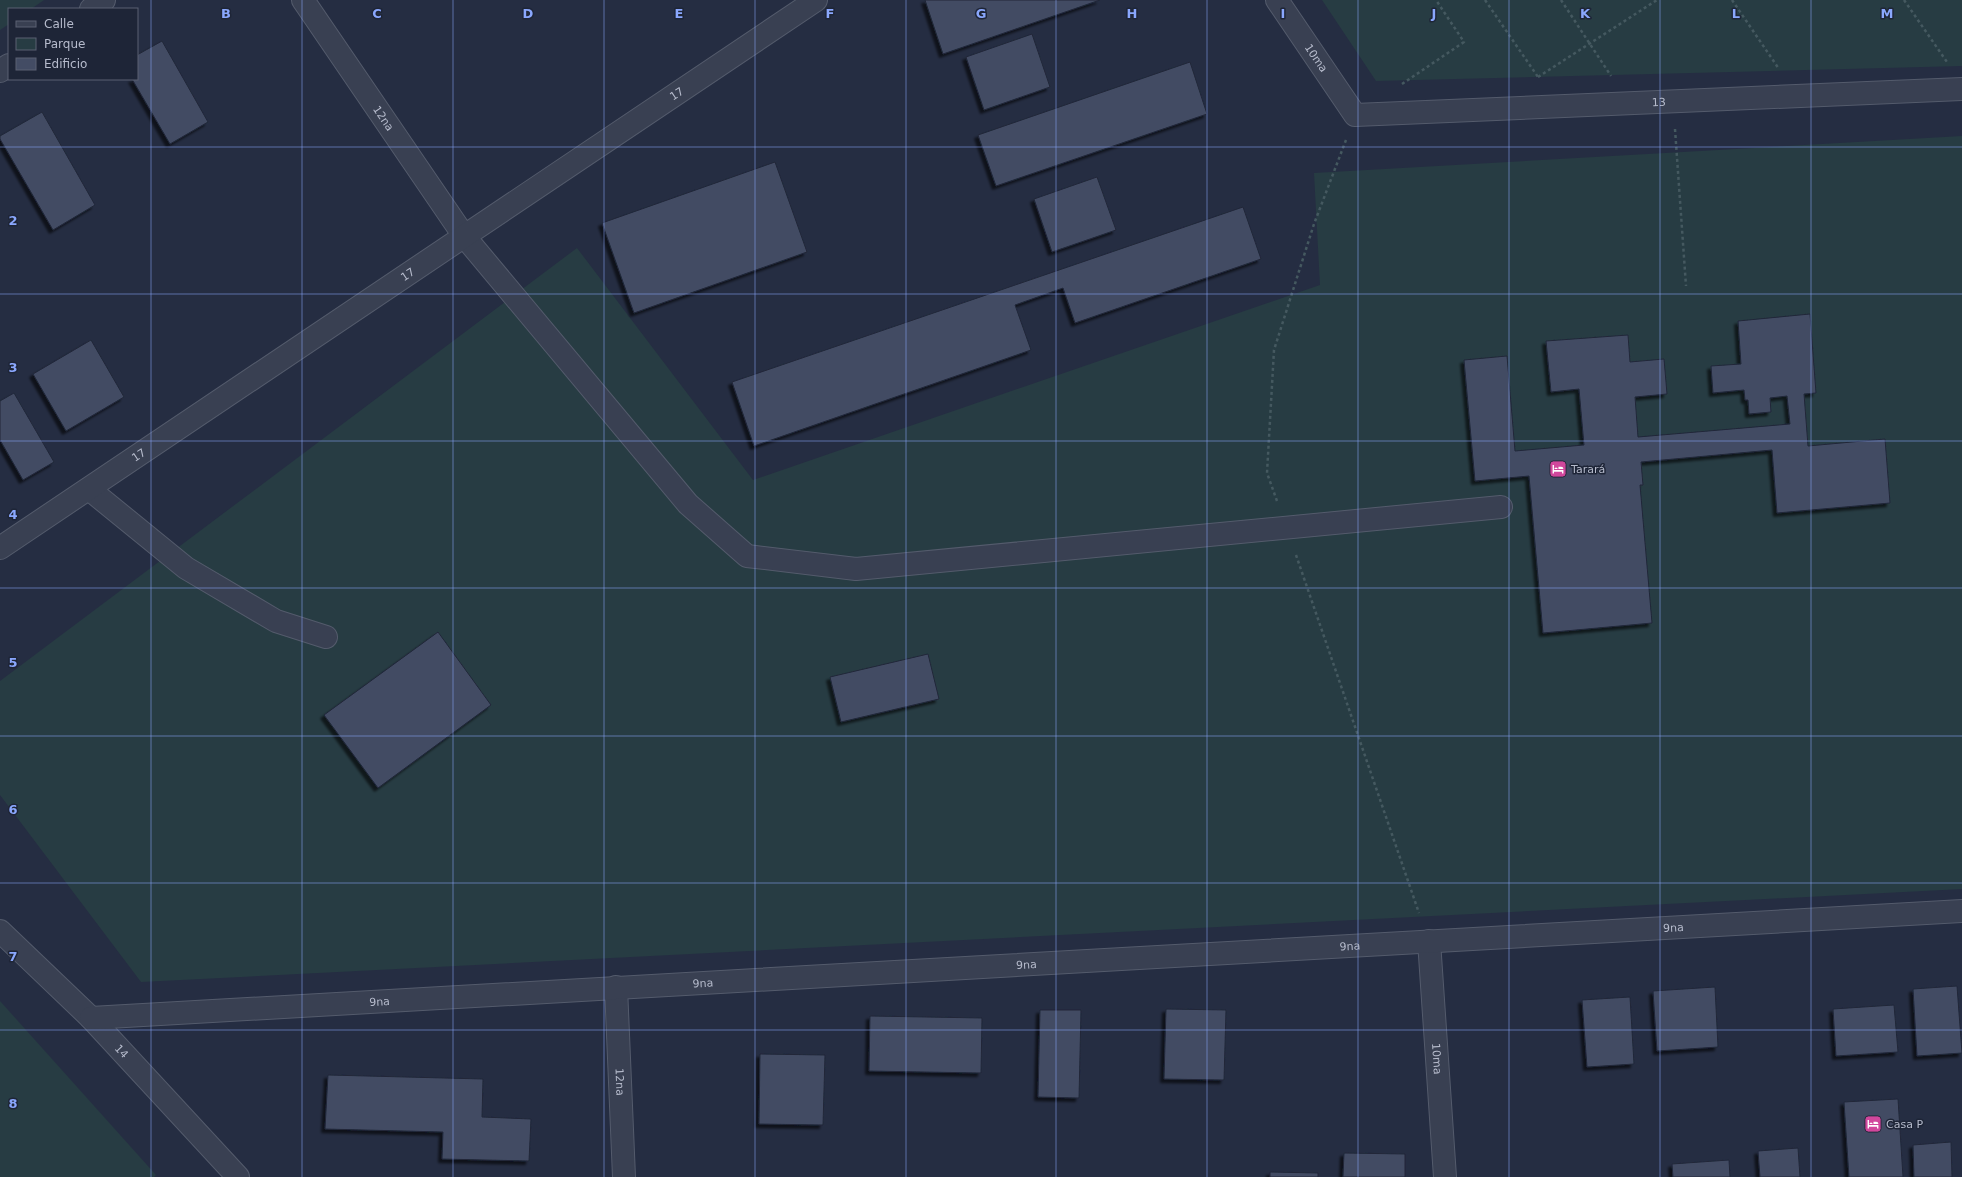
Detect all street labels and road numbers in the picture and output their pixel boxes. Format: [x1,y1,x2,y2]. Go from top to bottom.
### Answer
street label: 10ma [1302,41,1331,75]
street label: 17 [667,84,686,103]
street label: 13 [1651,95,1666,109]
street label: 12na [370,103,397,133]
street label: 17 [398,265,417,284]
street label: 17 [129,446,148,464]
street label: 9na [1663,920,1684,935]
street label: 9na [1339,939,1361,953]
street label: 9na [1016,957,1037,972]
street label: 9na [692,976,714,990]
street label: 9na [369,994,390,1009]
street label: 14 [112,1042,131,1061]
street label: 10ma [1429,1043,1445,1075]
street label: 12na [613,1068,627,1096]

